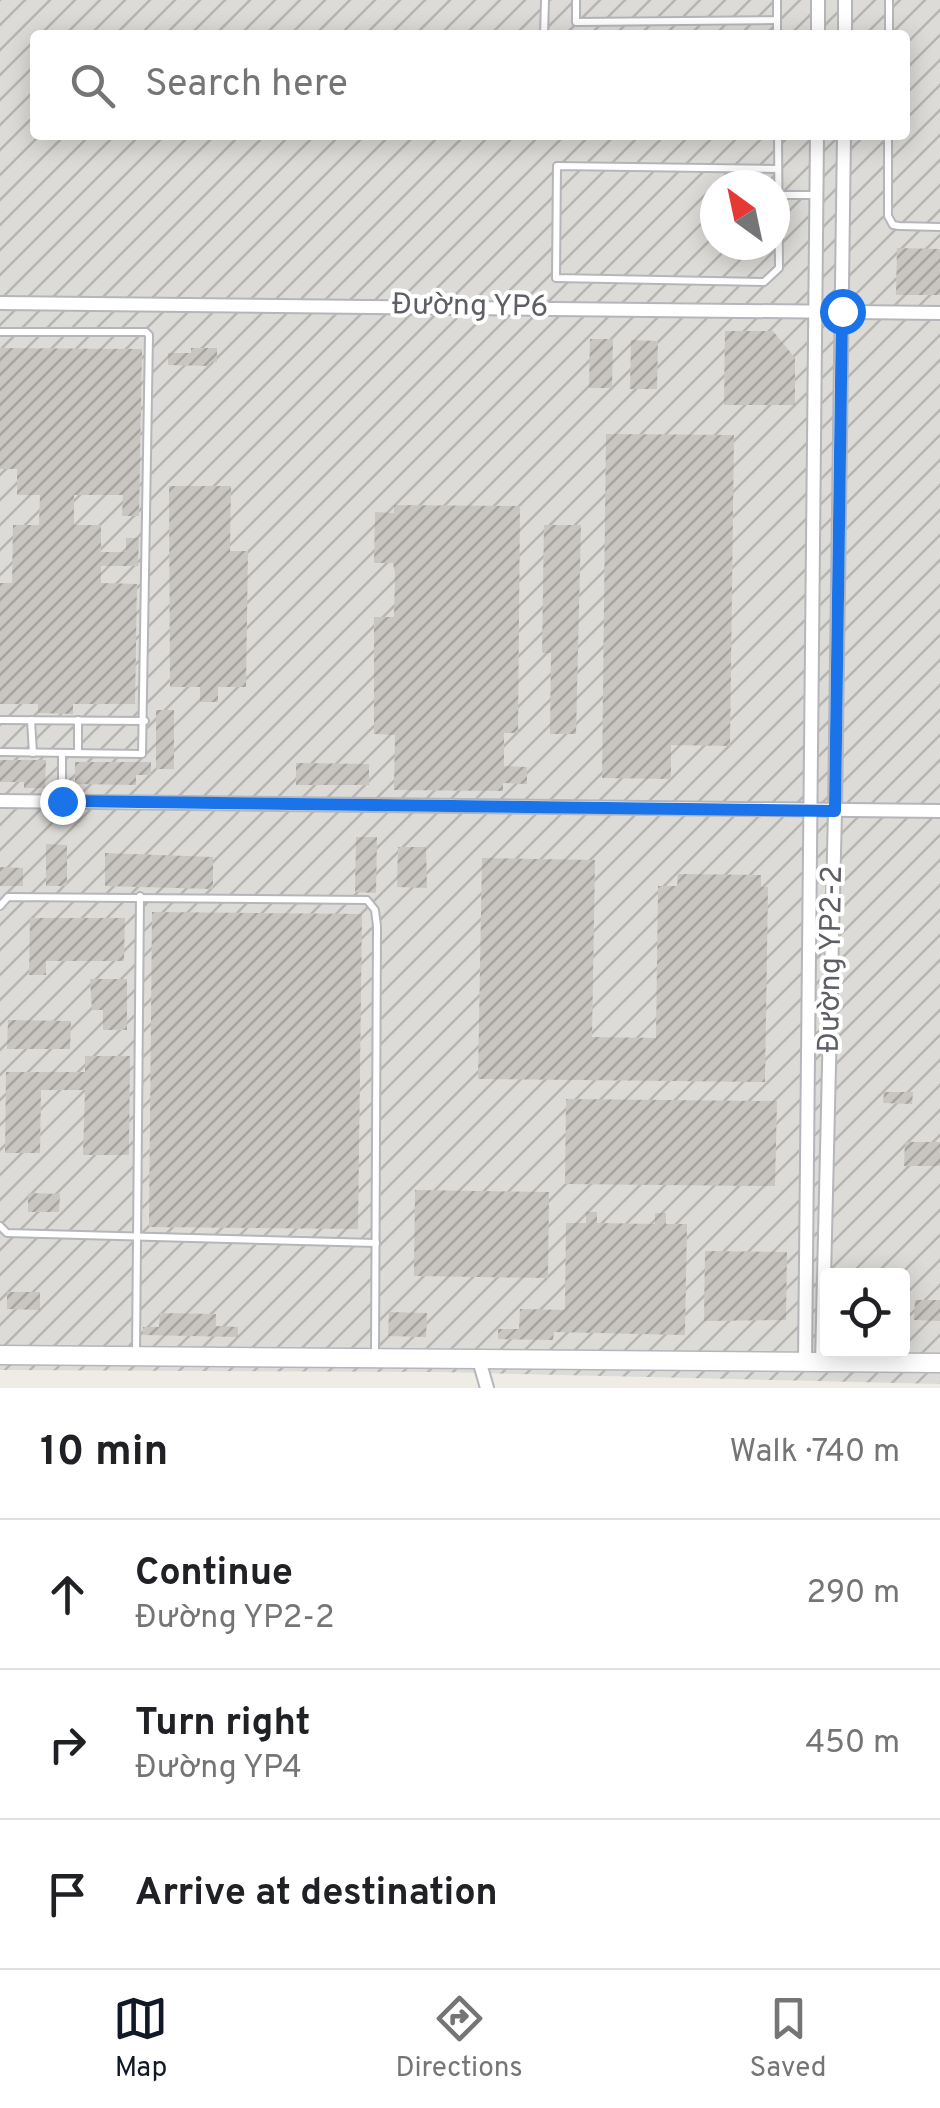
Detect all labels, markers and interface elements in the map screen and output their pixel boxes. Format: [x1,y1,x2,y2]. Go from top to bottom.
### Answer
search box [30,30,910,140]
icon: search [65,58,120,113]
text: Search here [145,61,348,110]
north arrow [700,170,790,260]
street label: Đường YP6 [391,287,549,327]
route start [820,289,866,335]
route end [40,779,86,825]
street label: Đường YP2-2 [812,865,852,1053]
map controls [820,1268,910,1358]
button: locate [820,1268,910,1358]
text: 10 min [40,1427,168,1480]
text: Walk · 740 m [729,1433,900,1473]
text: Continue [135,1550,293,1599]
icon: ahead [40,1567,95,1622]
text: 290 m [806,1574,900,1614]
text: Đường YP2-2 [135,1599,335,1639]
text: Turn right [135,1700,310,1749]
icon: right [40,1717,95,1772]
text: 450 m [805,1724,900,1764]
text: Đường YP4 [135,1749,302,1789]
icon: arrive [40,1867,95,1922]
text: Arrive at destination [135,1870,498,1919]
tab: Map [113,1991,168,2087]
tab: Directions [395,1991,523,2087]
tab: Saved [750,1991,827,2087]

